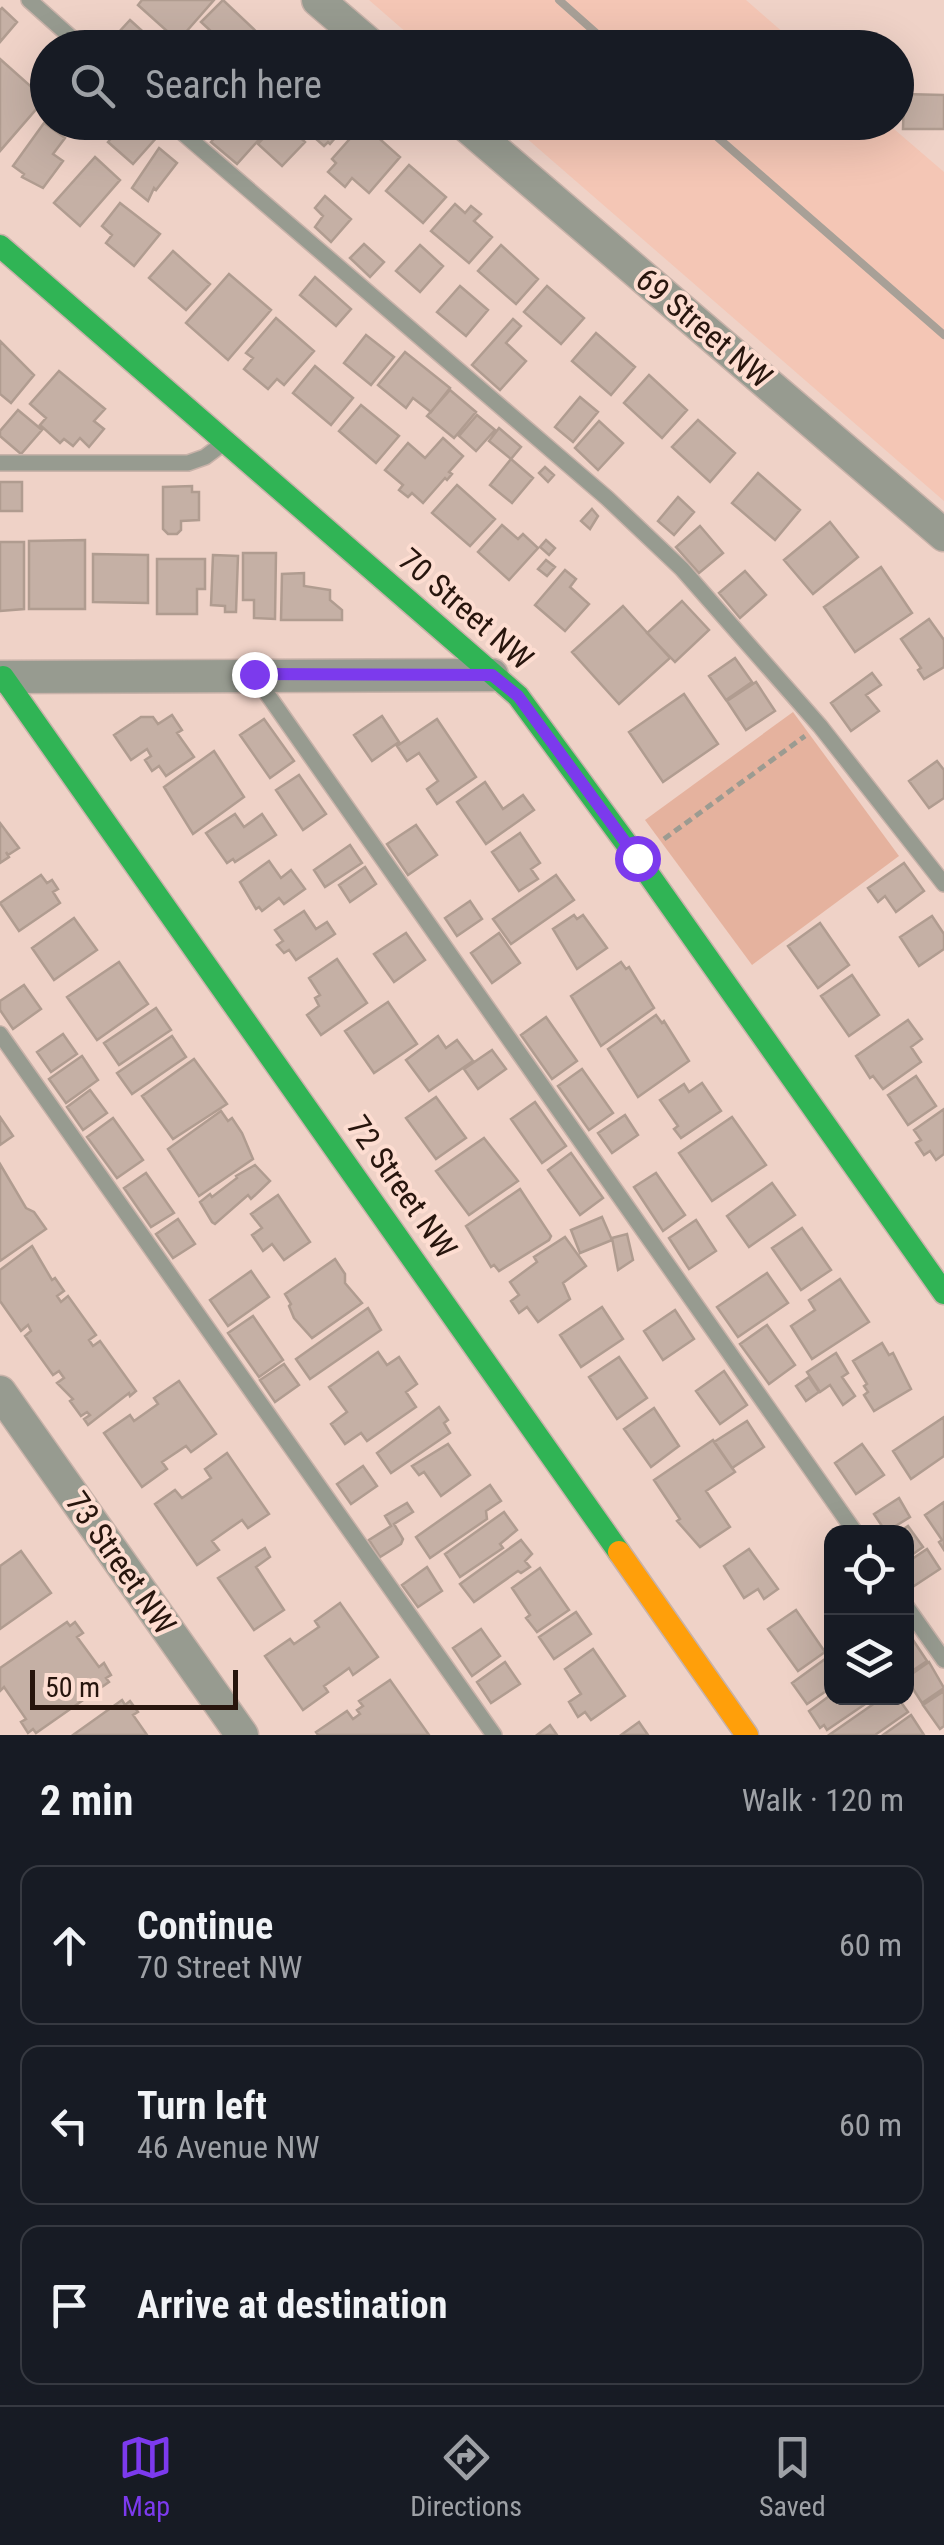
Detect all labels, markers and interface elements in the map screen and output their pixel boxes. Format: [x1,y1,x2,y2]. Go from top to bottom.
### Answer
search box [30,30,914,140]
icon: search [65,58,120,113]
text: Search here [145,63,322,107]
street label: 69 Street NW [628,260,780,396]
street label: 70 Street NW [391,540,541,678]
route end [232,652,278,698]
route start [615,836,661,882]
street label: 72 Street NW [339,1108,465,1266]
street label: 73 Street NW [58,1484,184,1642]
map controls [824,1525,914,1705]
button: locate [824,1525,914,1615]
button: layers [824,1615,914,1705]
scale bar [30,1665,238,1710]
text: 50 m [45,1671,100,1704]
text: 2 min [40,1776,133,1825]
text: Walk · 120 m [742,1781,904,1819]
text: Continue [137,1904,273,1948]
icon: ahead [42,1918,97,1973]
text: 60 m [839,1926,902,1964]
text: 70 Street NW [137,1948,302,1986]
text: Turn left [137,2084,267,2128]
icon: left [42,2098,97,2153]
text: 60 m [839,2106,902,2144]
text: 46 Avenue NW [137,2128,320,2166]
icon: arrive [42,2278,97,2333]
text: Arrive at destination [137,2283,447,2327]
tab: Map [118,2430,173,2523]
tab: Directions [410,2430,522,2523]
tab: Saved [759,2430,826,2523]

